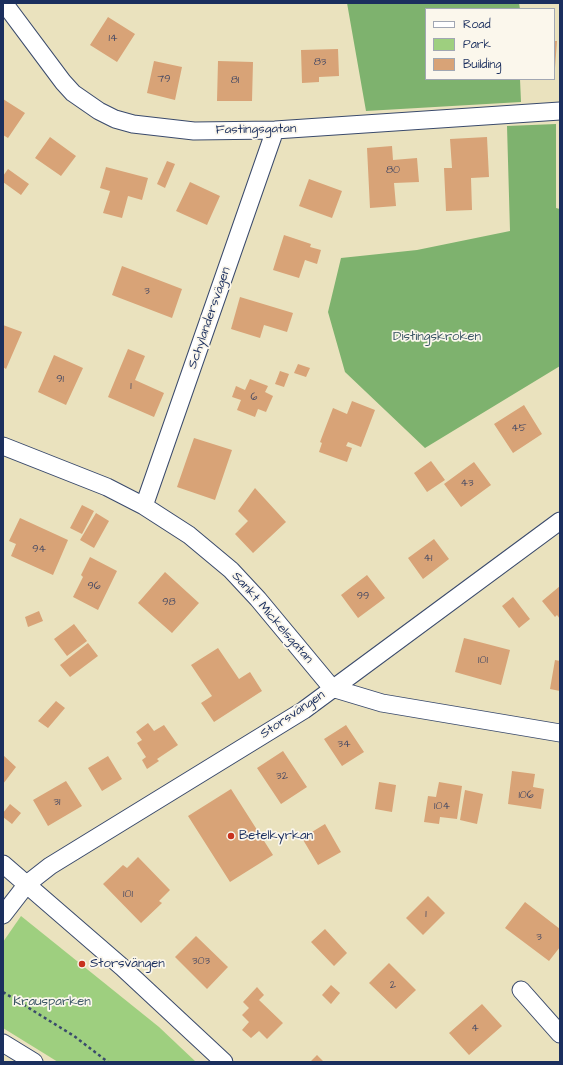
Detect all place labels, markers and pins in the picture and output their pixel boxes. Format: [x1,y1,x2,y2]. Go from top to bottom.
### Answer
place label: Betelkyrkan [239,828,313,844]
marker: Betelkyrkan [226,831,236,841]
place label: Storsvängen [90,956,165,972]
marker: Storsvängen [77,959,87,969]

